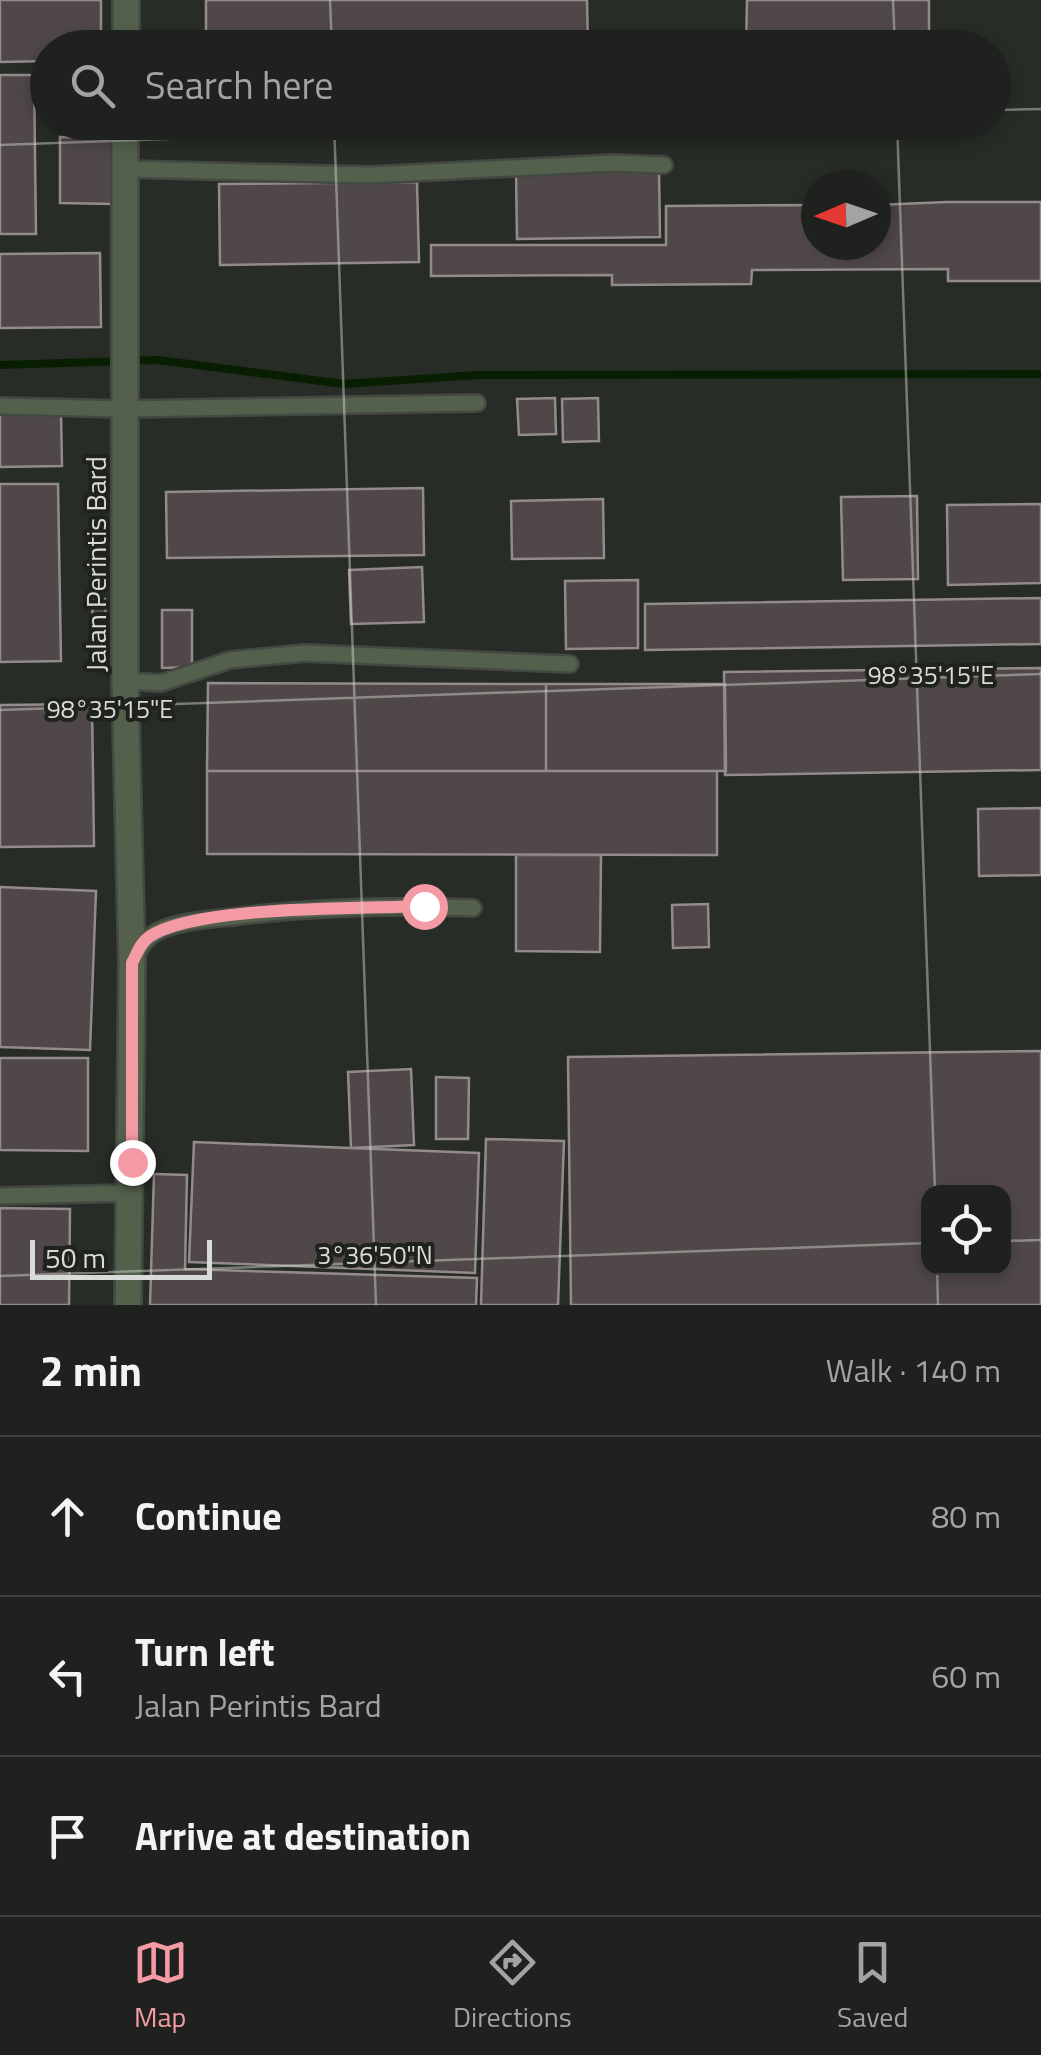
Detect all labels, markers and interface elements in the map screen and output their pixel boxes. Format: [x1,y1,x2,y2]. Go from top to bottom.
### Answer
search box [30,30,1011,140]
text: Search here [145,56,333,114]
icon: search [65,58,120,113]
north arrow [801,170,891,260]
street label: Jalan Perintis Bard [74,456,117,672]
text: 98°35'15"E [868,656,994,694]
text: 98°35'15"E [47,690,173,728]
route start [402,884,448,930]
route end [110,1140,156,1186]
map controls [921,1185,1011,1275]
button: locate [921,1185,1011,1275]
scale bar [30,1235,212,1280]
text: 50 m [45,1236,106,1279]
text: 3°36'50"N [317,1236,433,1274]
text: 2 min [40,1338,142,1402]
text: Walk · 140 m [826,1346,1001,1394]
text: Continue [135,1487,282,1545]
icon: ahead [40,1489,95,1544]
text: 80 m [931,1492,1001,1540]
text: Turn left [135,1623,275,1681]
icon: left [40,1649,95,1704]
text: 60 m [931,1652,1001,1700]
text: Jalan Perintis Bard [135,1681,382,1729]
text: Arrive at destination [135,1807,471,1865]
icon: arrive [40,1809,95,1864]
tab: Map [133,1935,188,2038]
tab: Directions [453,1935,572,2038]
tab: Saved [837,1935,908,2038]

